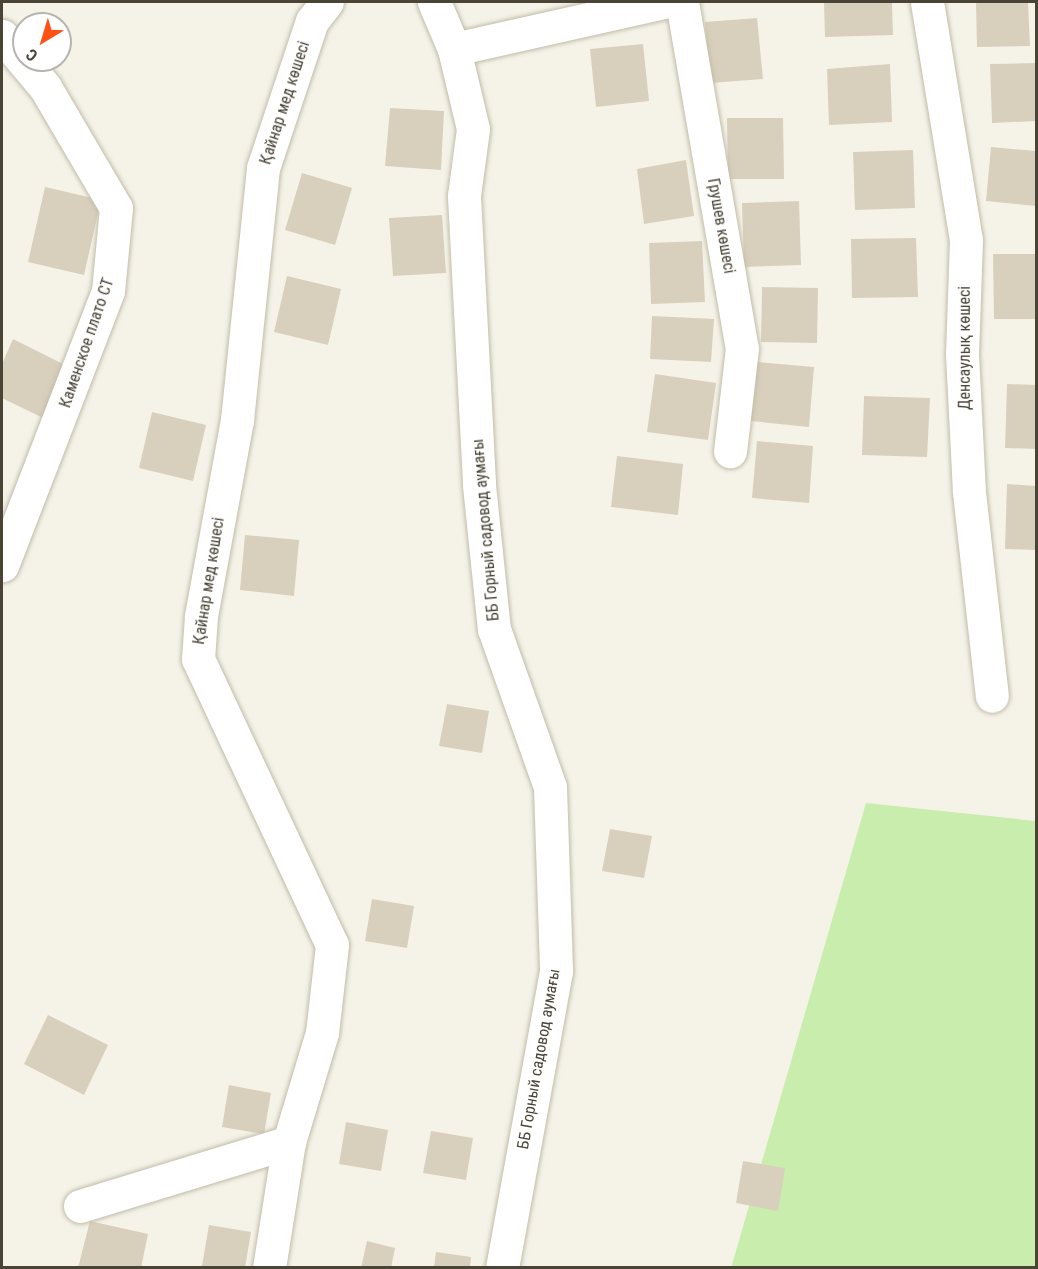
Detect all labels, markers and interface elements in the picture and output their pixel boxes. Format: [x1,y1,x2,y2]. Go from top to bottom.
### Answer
north arrow [12,12,72,72]
street label: Қайнар мед көшесі [256,39,314,167]
text: С [22,45,41,65]
street label: Грушев көшесі [703,177,739,275]
street label: Каменское плато СТ [56,276,118,410]
street label: Денсаулық көшесі [955,286,975,410]
street label: ББ Горный садовод аумағы [468,438,504,622]
street label: Қайнар мед көшесі [189,516,229,646]
street label: ББ Горный садовод аумағы [514,967,564,1151]

